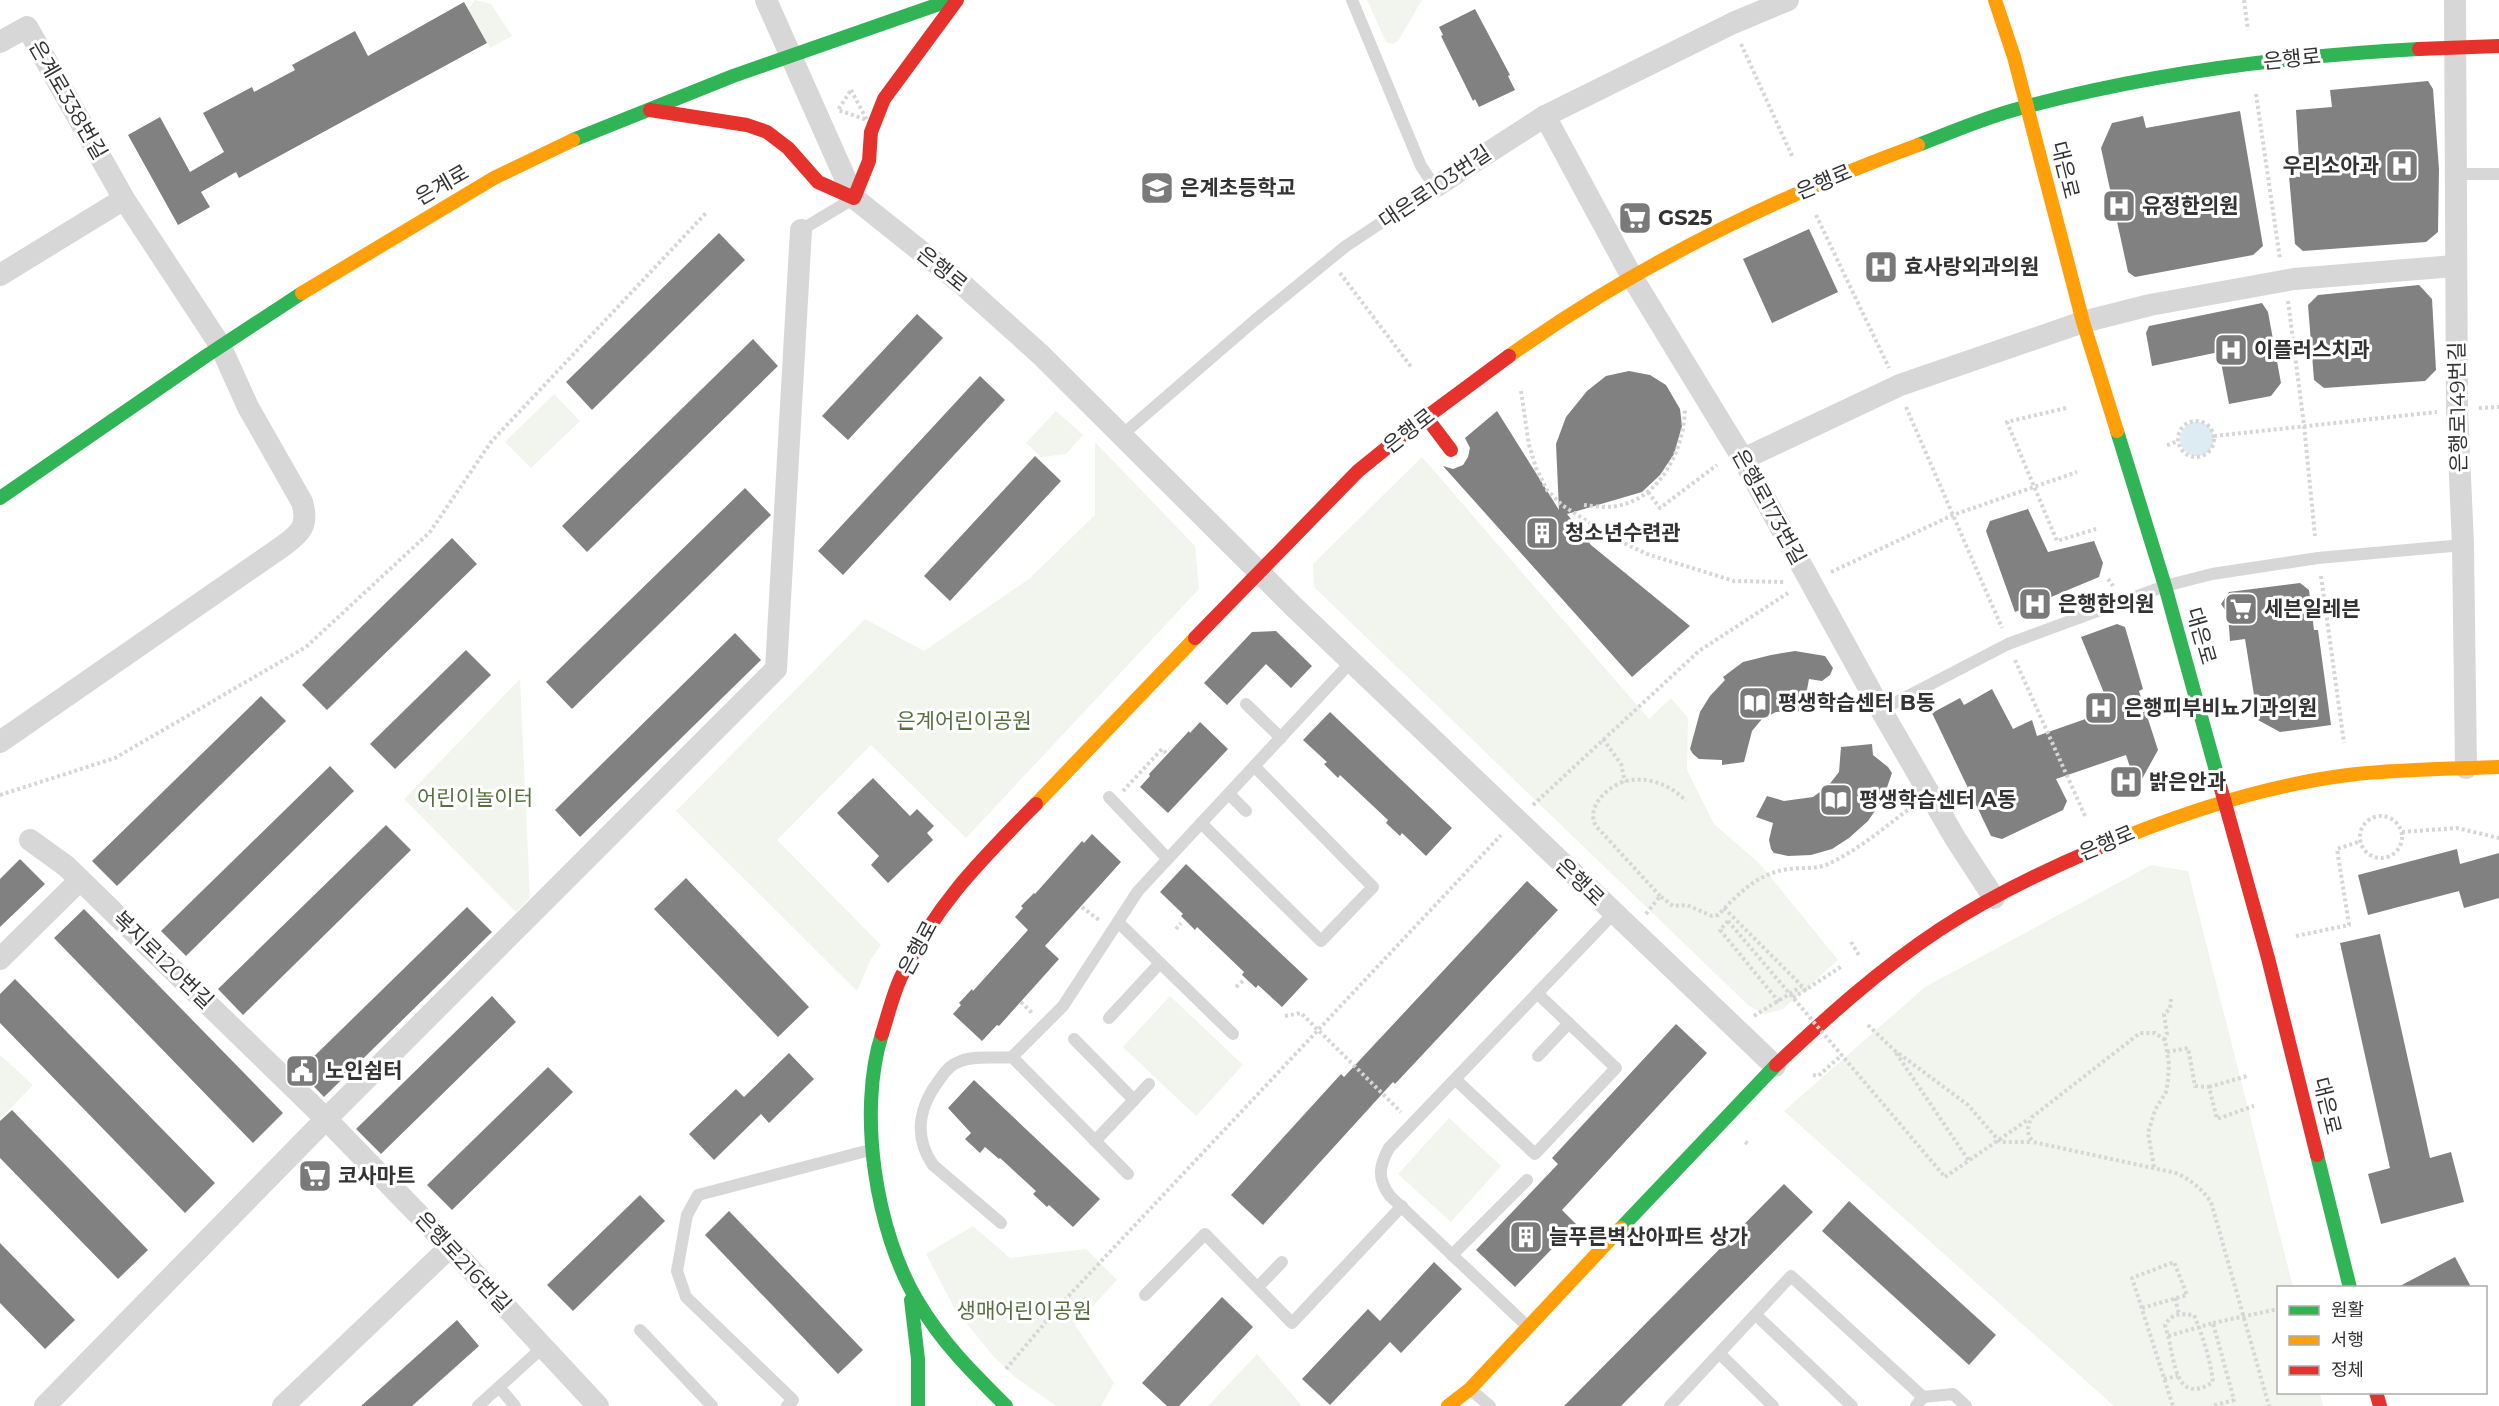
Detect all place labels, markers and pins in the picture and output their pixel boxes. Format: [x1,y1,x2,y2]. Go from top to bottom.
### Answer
hospital icon: 우리소아과 [2384,148,2420,184]
place label: 우리소아과 [2282,153,2379,178]
school or university icon: 은계초등학교 [1139,170,1175,206]
place label: 은계초등학교 [1180,175,1296,200]
hospital icon: 유정한의원 [2101,188,2137,224]
place label: 유정한의원 [2142,193,2239,218]
supermarket icon: GS25 [1617,200,1653,236]
place label: GS25 [1658,205,1712,230]
hospital icon: 효사랑외과의원 [1863,249,1899,285]
place label: 효사랑외과의원 [1904,254,2039,279]
hospital icon: 이플러스치과 [2213,332,2249,368]
place label: 이플러스치과 [2254,337,2370,362]
building icon: 청소년수련관 [1524,515,1560,551]
place label: 청소년수련관 [1565,520,1681,545]
hospital icon: 은행한의원 [2017,586,2053,622]
place label: 은행한의원 [2058,591,2155,616]
supermarket icon: 세븐일레븐 [2223,591,2259,627]
place label: 세븐일레븐 [2264,596,2361,621]
library icon: 평생학습센터 B동 [1737,685,1773,721]
place label: 평생학습센터 B동 [1778,690,1935,715]
hospital icon: 은행피부비뇨기과의원 [2083,690,2119,726]
place label: 은행피부비뇨기과의원 [2124,695,2317,720]
hospital icon: 밝은안과 [2108,764,2144,800]
place label: 밝은안과 [2149,769,2226,794]
library icon: 평생학습센터 A동 [1818,782,1854,818]
place label: 평생학습센터 A동 [1859,787,2016,812]
public building icon: 노인쉼터 [284,1053,320,1089]
place label: 노인쉼터 [325,1058,402,1083]
supermarket icon: 코사마트 [297,1158,333,1194]
place label: 코사마트 [338,1163,415,1188]
building icon: 늘푸른벽산아파트 상가 [1508,1219,1544,1255]
place label: 늘푸른벽산아파트 상가 [1549,1224,1748,1249]

